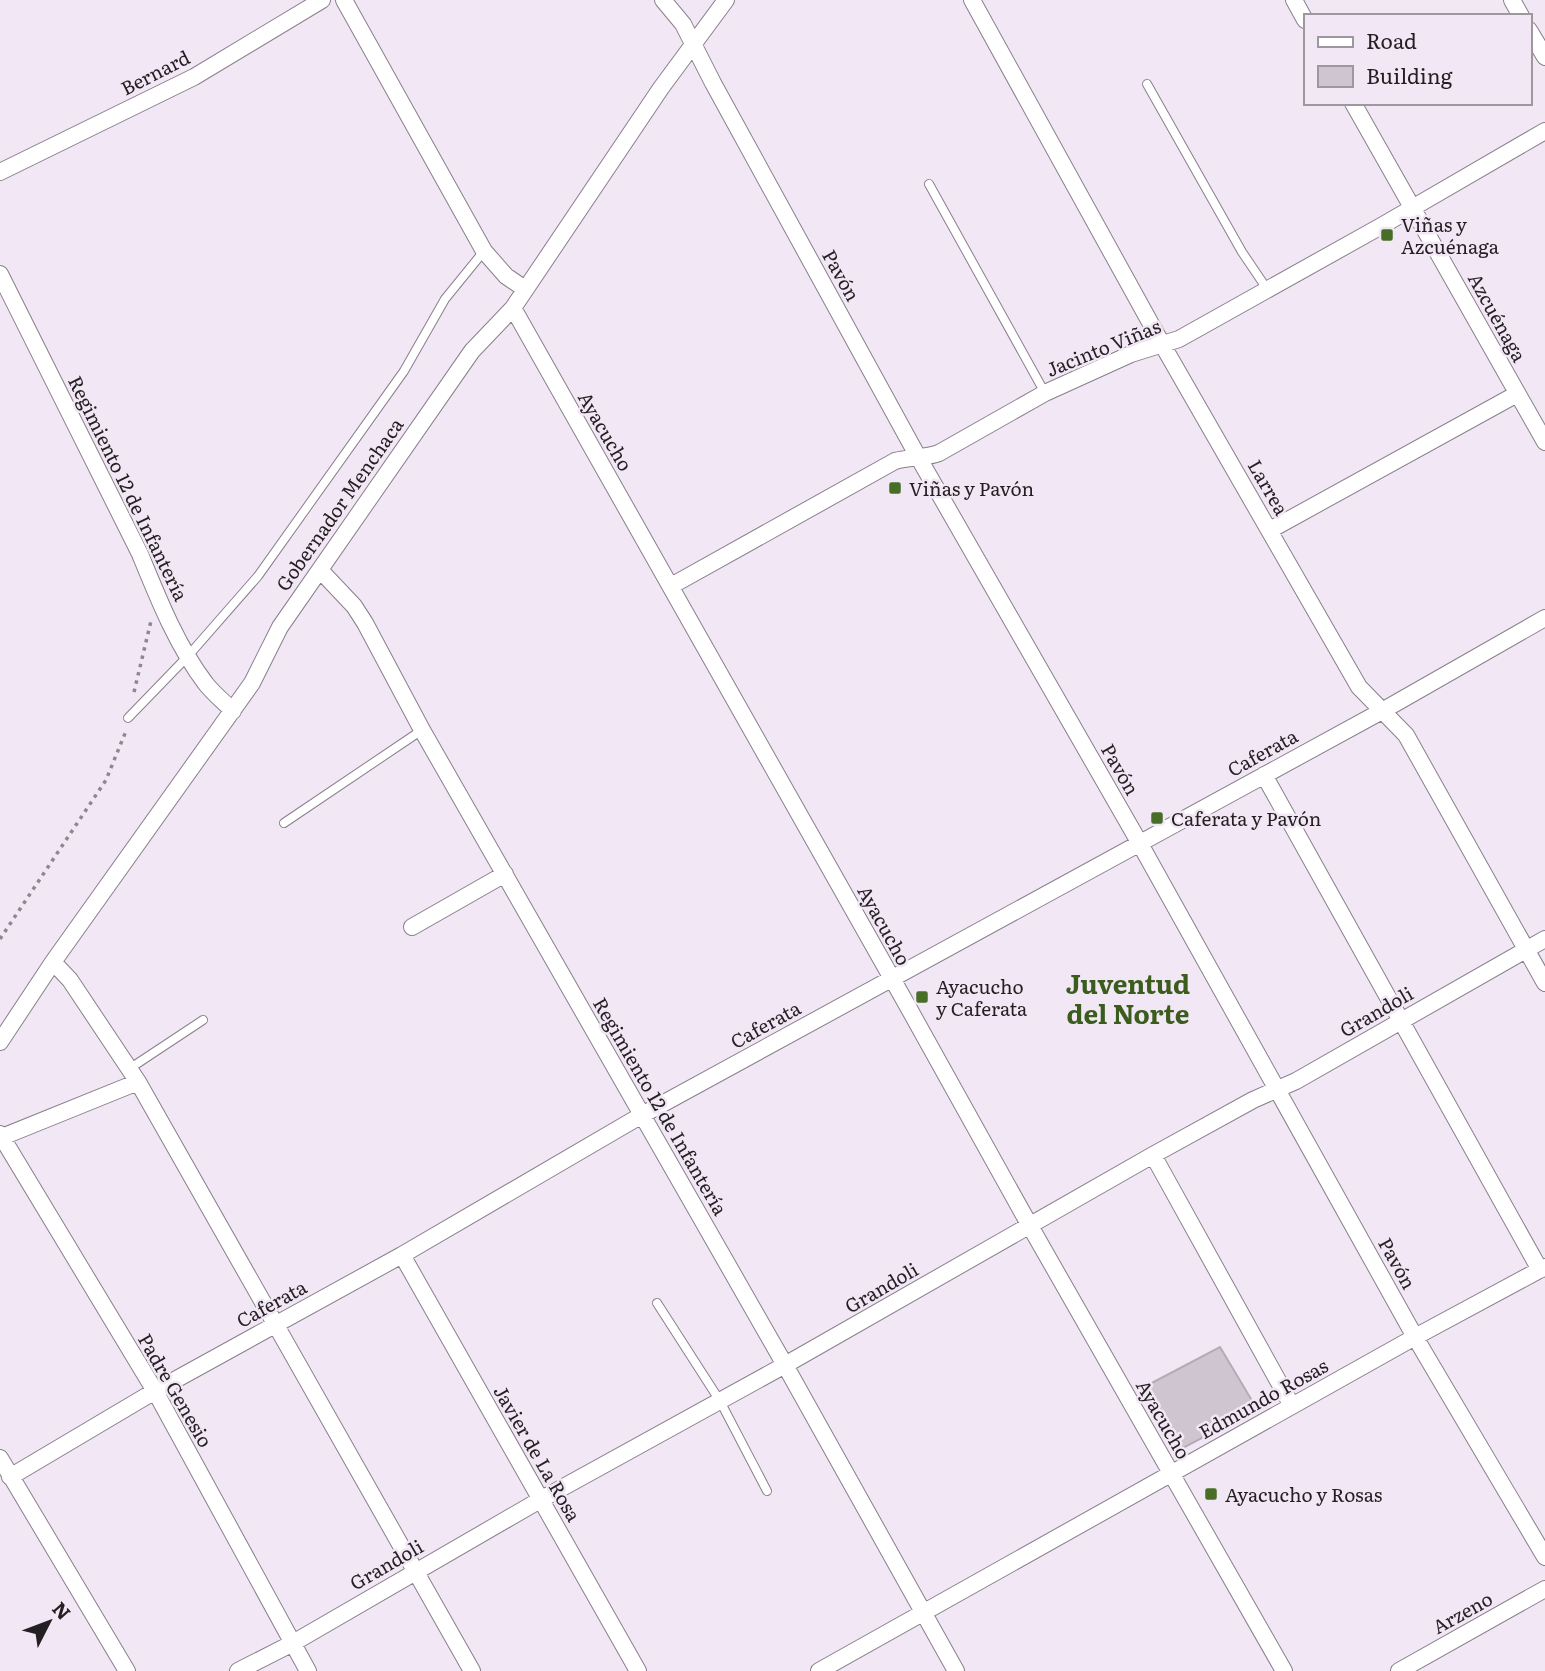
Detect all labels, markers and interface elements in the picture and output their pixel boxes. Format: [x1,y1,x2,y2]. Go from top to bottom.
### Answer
legend [1304,14,1531,105]
text: Road [1366,24,1417,55]
street label: Bernard [116,43,195,101]
text: Building [1366,59,1453,90]
place label: Viñas y Azcuénaga [1401,210,1500,260]
marker: Viñas y Azcuénaga [1379,227,1395,243]
street label: Pavón [816,244,868,306]
street label: Azcuénaga [1462,267,1534,367]
street label: Jacinto Viñas [1041,311,1165,383]
street label: Regimiento 12 de Infantería [62,371,196,606]
street label: Ayacucho [572,386,640,476]
street label: Gobernador Menchaca [269,411,410,596]
street label: Larrea [1242,454,1297,521]
place label: Viñas y Pavón [909,474,1034,502]
marker: Viñas y Pavón [887,480,903,496]
street label: Caferata [1222,721,1303,783]
street label: Pavón [1095,738,1147,800]
place label: Caferata y Pavón [1171,804,1321,832]
marker: Caferata y Pavón [1149,810,1165,826]
street label: Ayacucho [852,880,918,970]
district label: Juventud del Norte [1066,963,1190,1032]
place label: Ayacucho y Caferata [936,972,1028,1022]
street label: Grandoli [1334,979,1418,1043]
marker: Ayacucho y Caferata [914,989,930,1005]
street label: Regimiento 12 de Infantería [587,992,735,1221]
street label: Caferata [725,993,806,1055]
street label: Pavón [1372,1232,1424,1294]
street label: Grandoli [839,1255,923,1319]
street label: Caferata [231,1272,312,1334]
street label: Padre Genesio [132,1328,220,1452]
street label: Edmundo Rosas [1193,1351,1333,1445]
street label: Ayacucho [1130,1374,1198,1464]
street label: Javier de La Rosa [488,1380,589,1527]
place label: Ayacucho y Rosas [1225,1480,1383,1508]
marker: Ayacucho y Rosas [1203,1486,1219,1502]
street label: Grandoli [344,1532,428,1596]
street label: Arzeno [1427,1584,1497,1640]
north arrow [14,1587,84,1657]
text: N [47,1595,78,1625]

